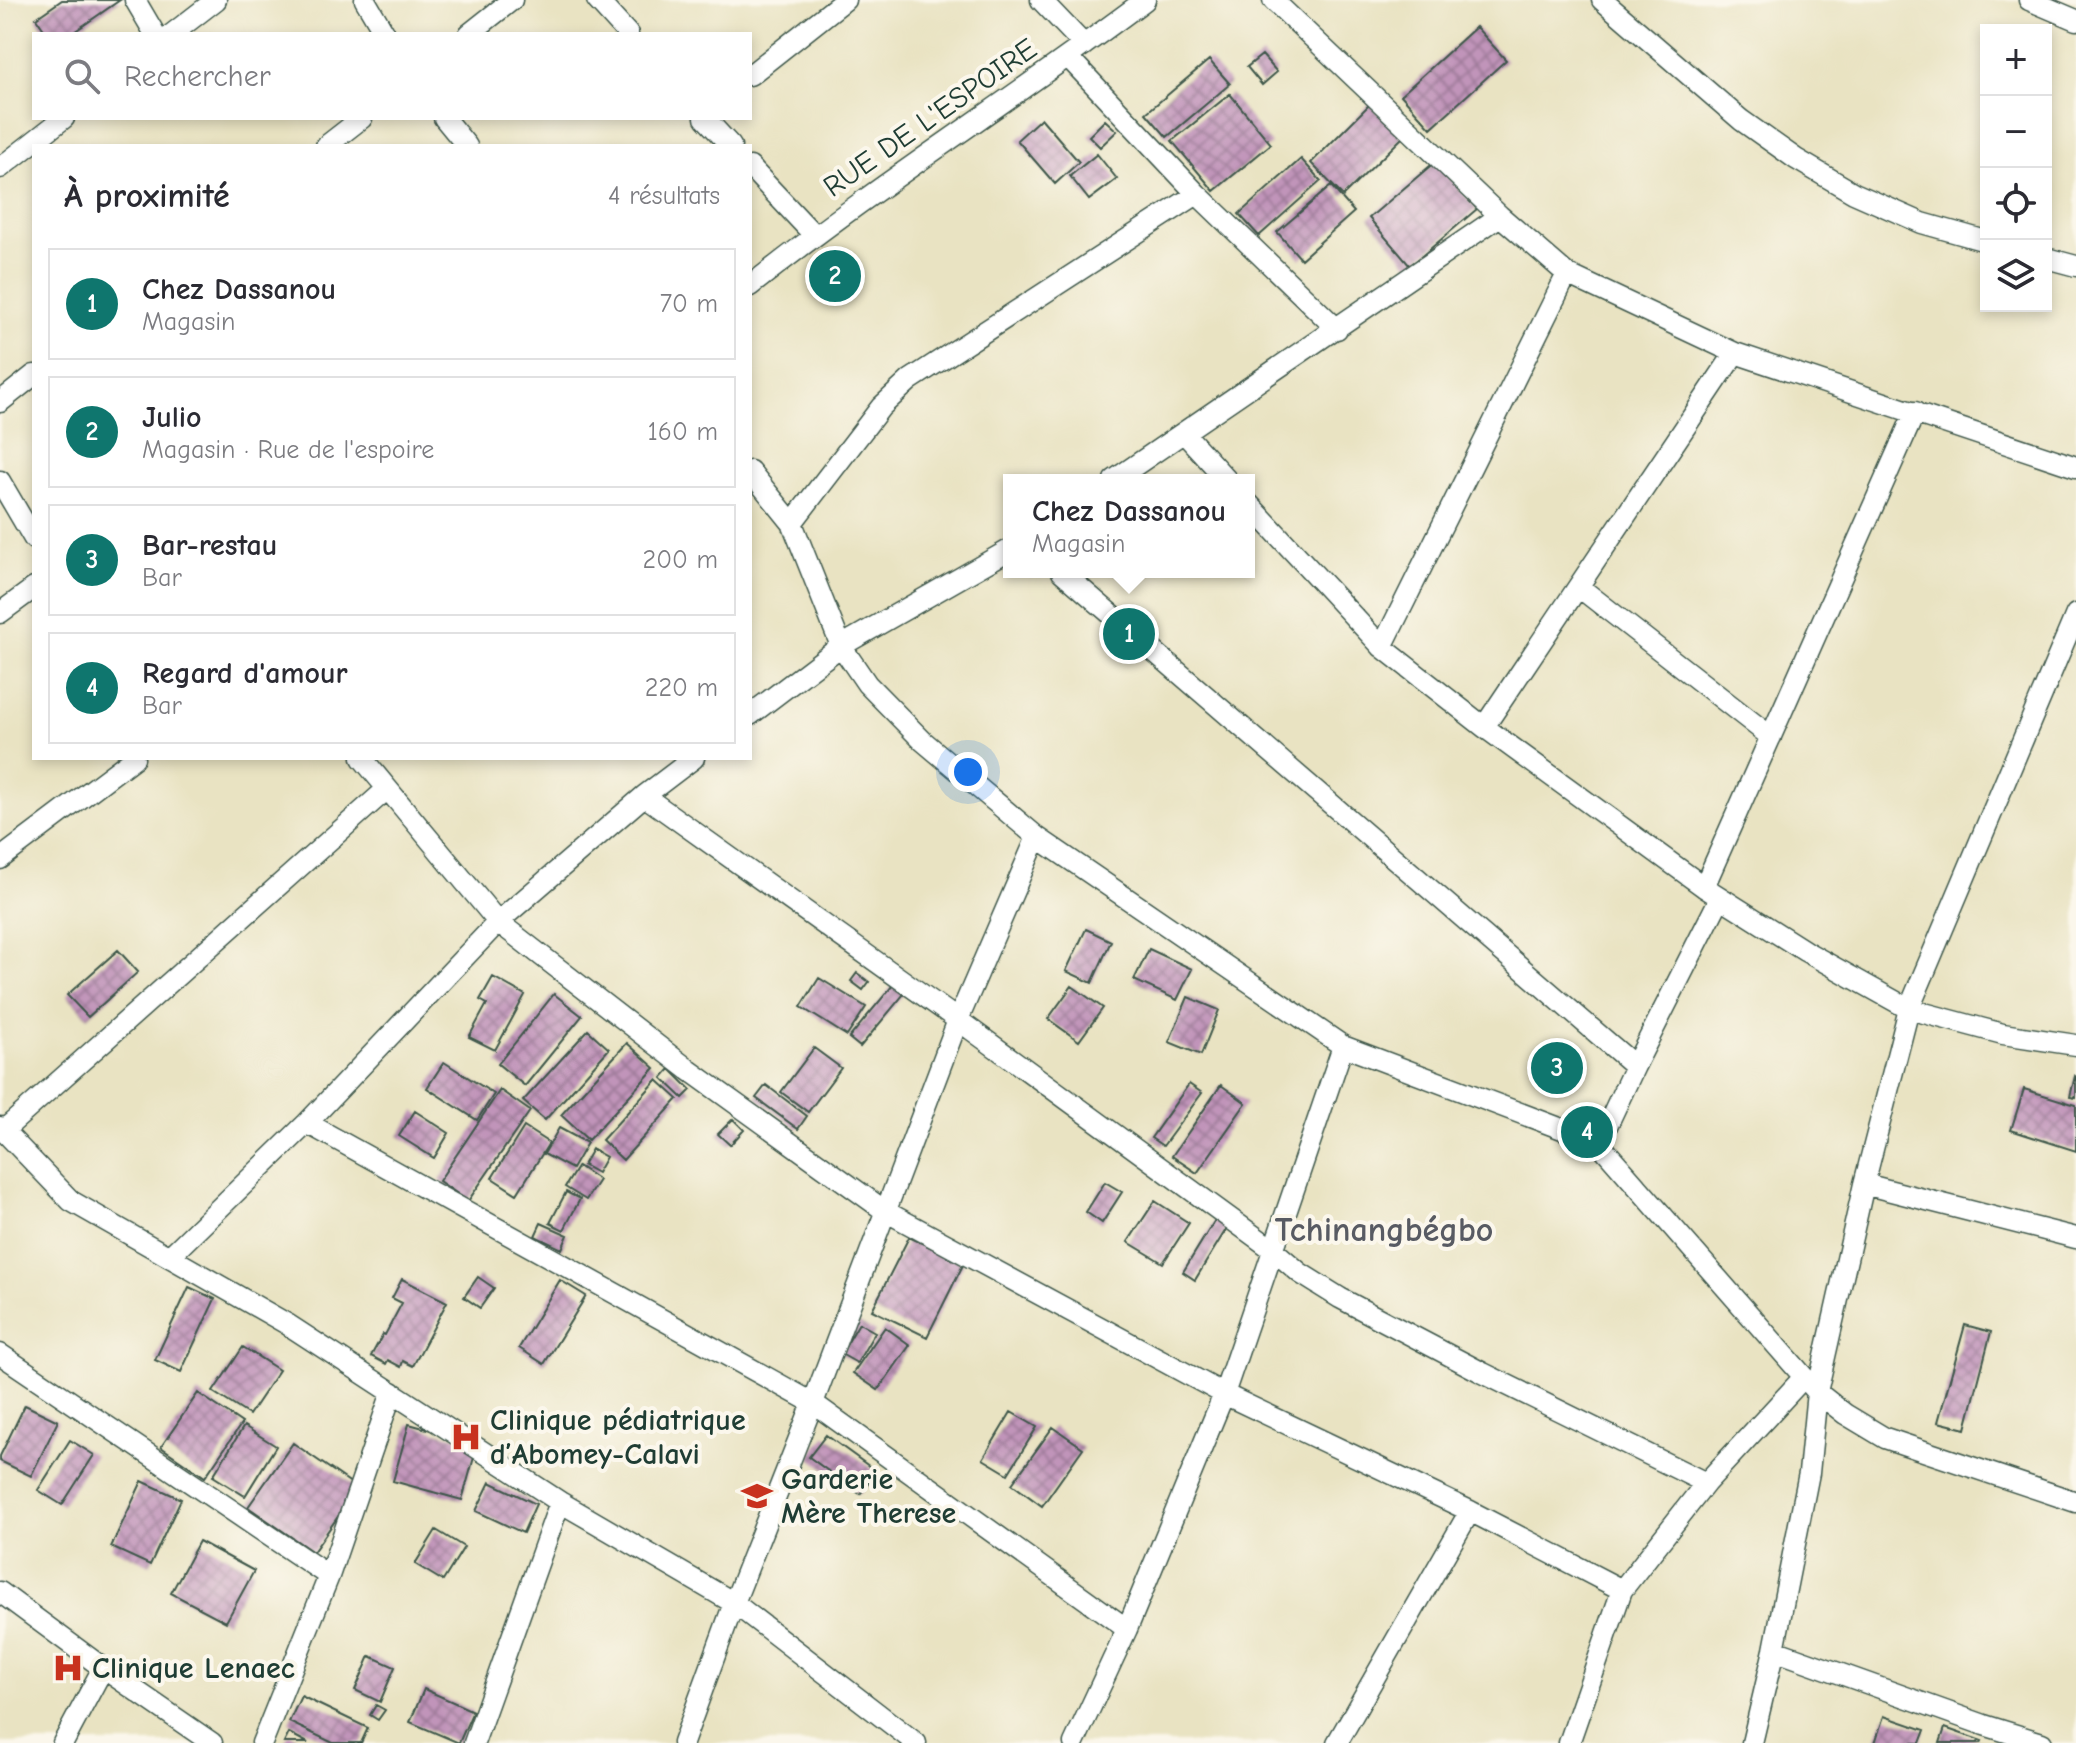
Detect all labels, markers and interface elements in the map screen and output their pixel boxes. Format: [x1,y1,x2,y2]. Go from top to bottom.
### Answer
map controls [1980,24,2052,312]
button: + [1980,24,2052,96]
street label: RUE DE L'ESPOIRE [817,31,1043,205]
search box [32,32,752,120]
icon: search [60,54,104,98]
text: Rechercher [124,59,271,94]
button: − [1980,96,2052,168]
button: locate [1980,168,2052,240]
text: À proximité [64,176,230,216]
text: 4 résultats [608,181,720,211]
button: layers [1980,240,2052,312]
pin: 2 [809,246,861,306]
text: Chez Dassanou [142,272,336,307]
text: 1 [87,289,97,319]
text: 70 m [660,289,718,319]
text: Magasin [142,307,236,337]
text: Julio [142,400,202,435]
text: 2 [86,417,98,447]
text: 160 m [648,417,718,447]
text: Magasin · Rue de l'espoire [142,435,434,465]
popup [1003,474,1255,578]
text: Chez Dassanou [1032,494,1226,529]
text: Bar-restau [142,528,277,563]
text: Magasin [1032,529,1125,559]
text: 3 [86,545,98,575]
text: 200 m [643,545,718,575]
text: Bar [142,563,182,593]
pin: 1 [1103,604,1155,664]
text: Regard d'amour [142,656,348,691]
text: 4 [86,673,98,703]
text: 220 m [645,673,718,703]
text: Bar [142,691,182,721]
your location [948,752,988,792]
pin: 3 [1531,1038,1583,1098]
pin: 4 [1561,1102,1613,1162]
district label: Tchinangbégbo [1275,1210,1493,1250]
place label: Clinique pédiatrique d’Abomey-Calavi [490,1403,746,1472]
hospital icon: Clinique pédiatrique d’Abomey-Calavi [449,1420,483,1454]
place label: Garderie Mère Therese [781,1462,956,1531]
school or university icon: Garderie Mère Therese [740,1479,774,1513]
hospital icon: Clinique Lenaec [51,1651,85,1685]
place label: Clinique Lenaec [92,1651,295,1686]

